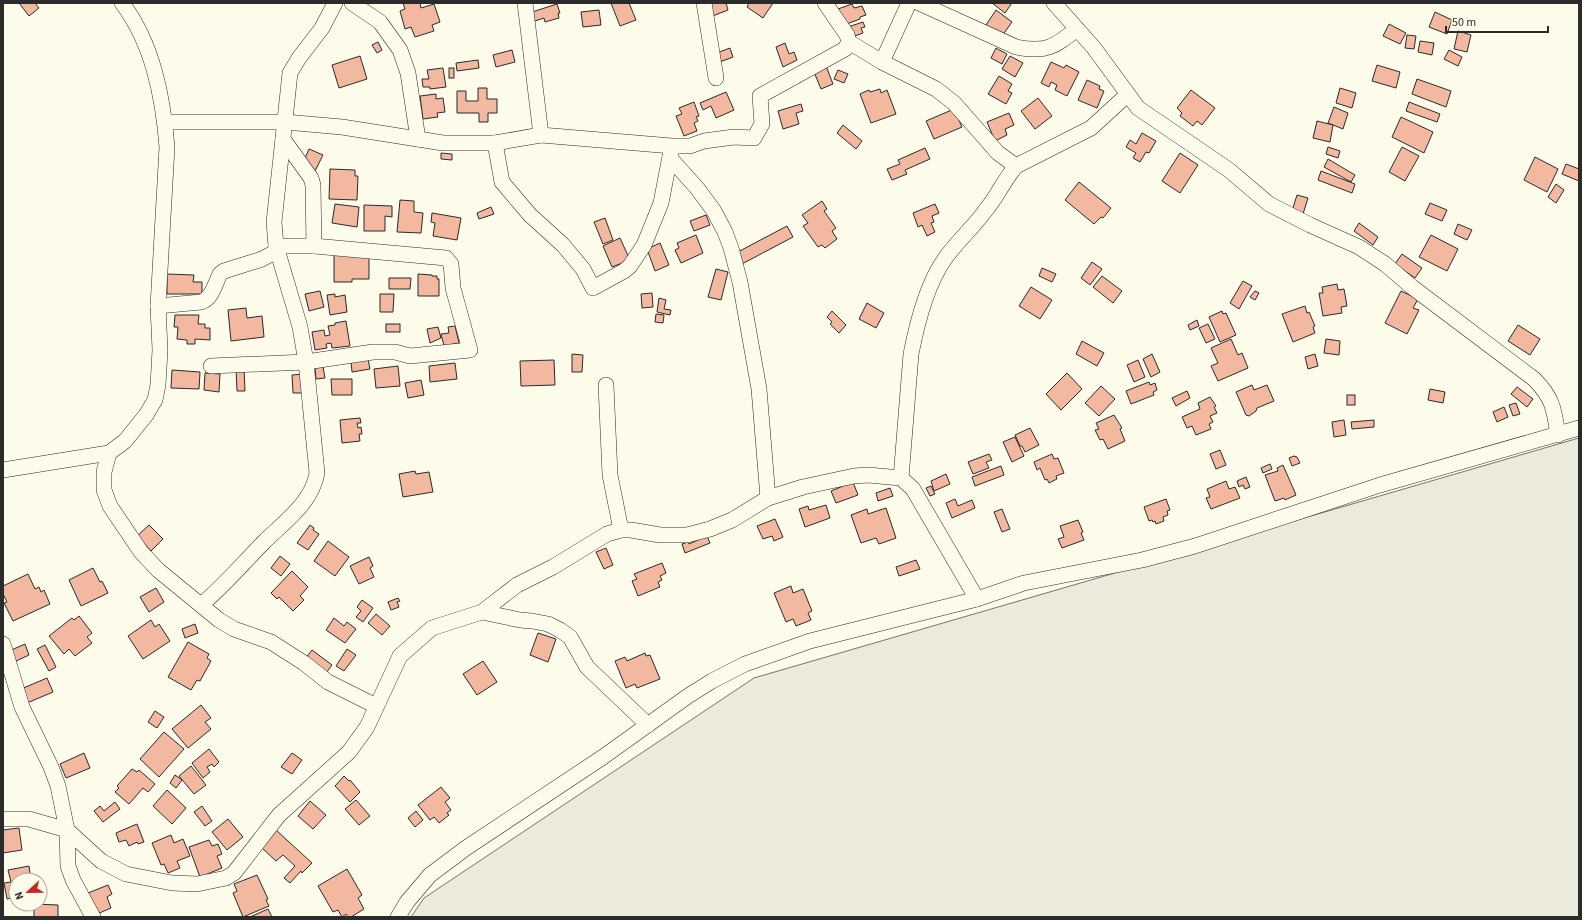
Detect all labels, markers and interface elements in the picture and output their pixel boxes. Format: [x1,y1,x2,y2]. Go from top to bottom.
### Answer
scale bar [1446,8,1548,34]
text: 50 m [1452,14,1476,31]
north arrow [8,872,48,912]
text: N [11,889,28,902]

